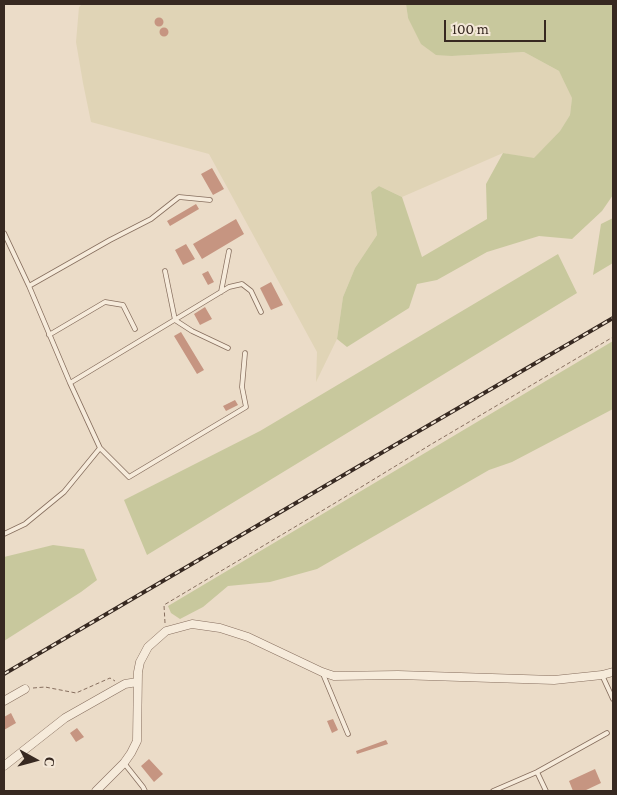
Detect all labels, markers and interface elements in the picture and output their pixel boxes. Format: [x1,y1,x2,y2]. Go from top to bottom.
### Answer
scale bar [447,10,550,42]
text: 100 m [452,21,489,37]
north arrow [10,735,60,785]
text: С [41,756,58,768]

